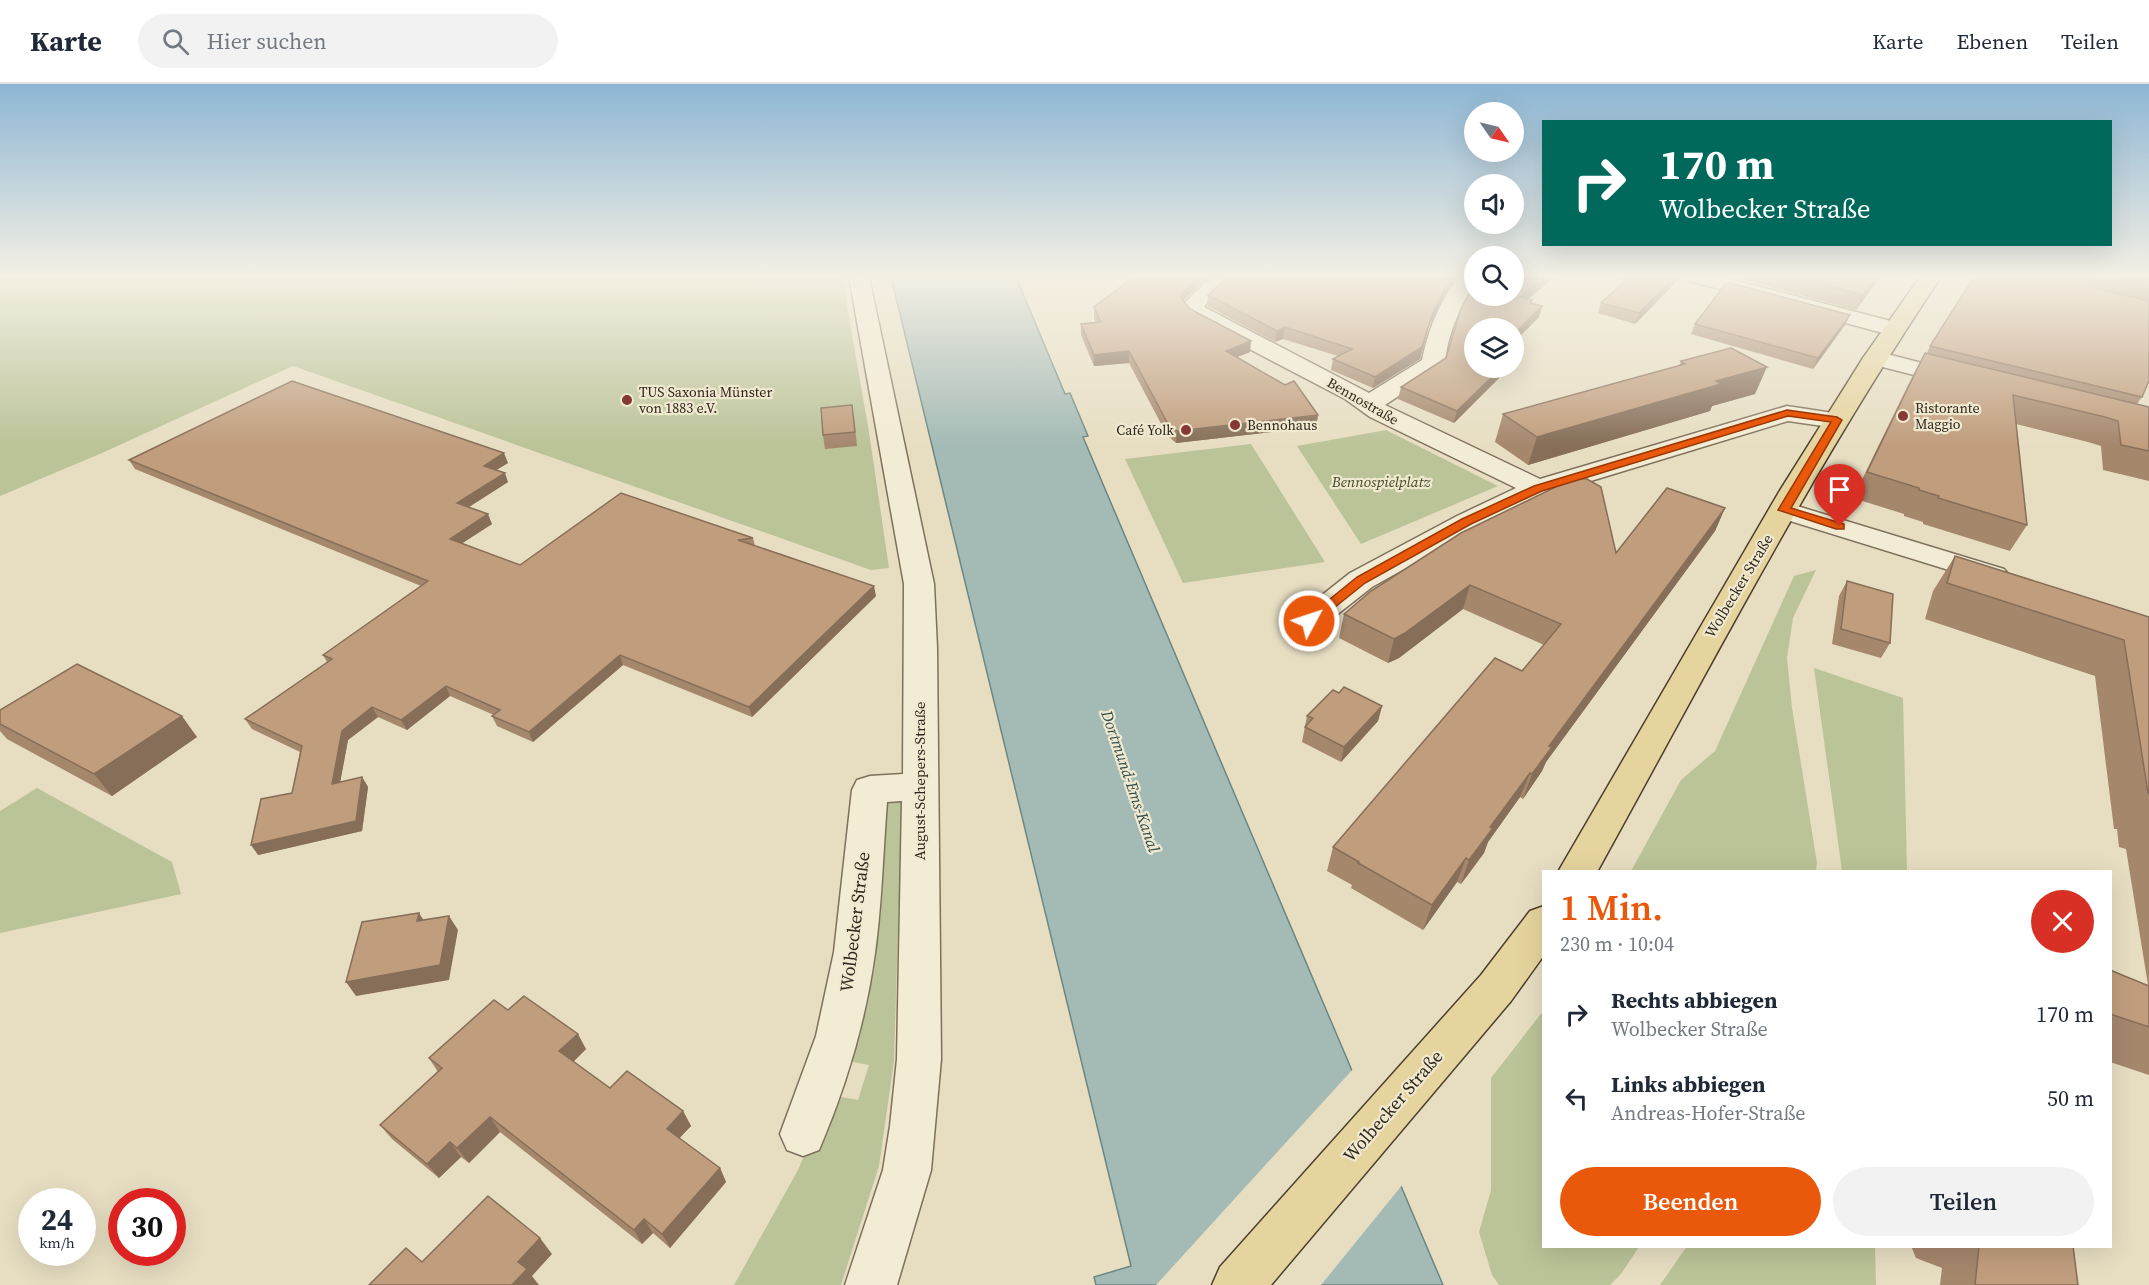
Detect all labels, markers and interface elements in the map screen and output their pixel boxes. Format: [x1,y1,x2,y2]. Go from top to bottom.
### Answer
search box [138,14,558,68]
text: Karte [30,22,102,60]
icon: search [159,25,192,58]
text: Hier suchen [207,26,327,56]
text: Karte [1872,27,1923,56]
text: Ebenen [1956,27,2028,56]
text: Teilen [2061,27,2119,56]
north arrow [1464,102,1524,162]
map controls [1464,102,1524,378]
text: 170 m [1659,135,1774,193]
icon: right [1560,144,1638,222]
button: sound [1464,174,1524,234]
text: Wolbecker Straße [1659,190,1871,227]
button: search [1464,246,1524,306]
button: layers [1464,318,1524,378]
street label: Bennostraße [1324,372,1402,430]
place label: TUS Saxonia Münster von 1883 e.V. [639,382,772,418]
marker: TUS Saxonia Münster von 1883 e.V. [620,393,634,407]
place label: Ristorante Maggio [1915,398,1980,434]
marker: Ristorante Maggio [1896,409,1910,423]
place label: Bennohaus [1247,415,1317,435]
marker: Bennohaus [1228,418,1242,432]
place label: Café Yolk [1116,420,1174,440]
marker: Café Yolk [1179,423,1193,437]
pin [1814,464,1865,526]
park label: Bennospielplatz [1331,471,1431,492]
icon: arrive [1823,473,1856,506]
street label: Wolbecker Straße [1699,530,1778,642]
position arrow [1277,589,1341,653]
street label: August-Schepers-Straße [909,701,930,860]
water label: Dortmund-Ems-Kanal [1096,706,1166,855]
street label: Wolbecker Straße [834,850,876,993]
text: 1 Min. [1560,883,1663,932]
button: close [2031,890,2094,953]
text: 230 m · 10:04 [1560,930,1674,958]
text: Rechts abbiegen [1611,985,1778,1015]
icon: right [1560,998,1593,1031]
text: 170 m [2036,999,2094,1029]
text: Wolbecker Straße [1611,1015,1768,1043]
street label: Wolbecker Straße [1337,1044,1448,1167]
text: Links abbiegen [1611,1069,1766,1099]
icon: left [1560,1082,1593,1115]
text: 50 m [2047,1083,2094,1113]
text: Andreas-Hofer-Straße [1611,1099,1806,1127]
button: Beenden [1560,1167,1821,1236]
button: Teilen [1833,1167,2094,1236]
speed limit sign: 30 [108,1188,186,1266]
text: 24 [41,1199,73,1240]
text: km/h [39,1232,75,1253]

